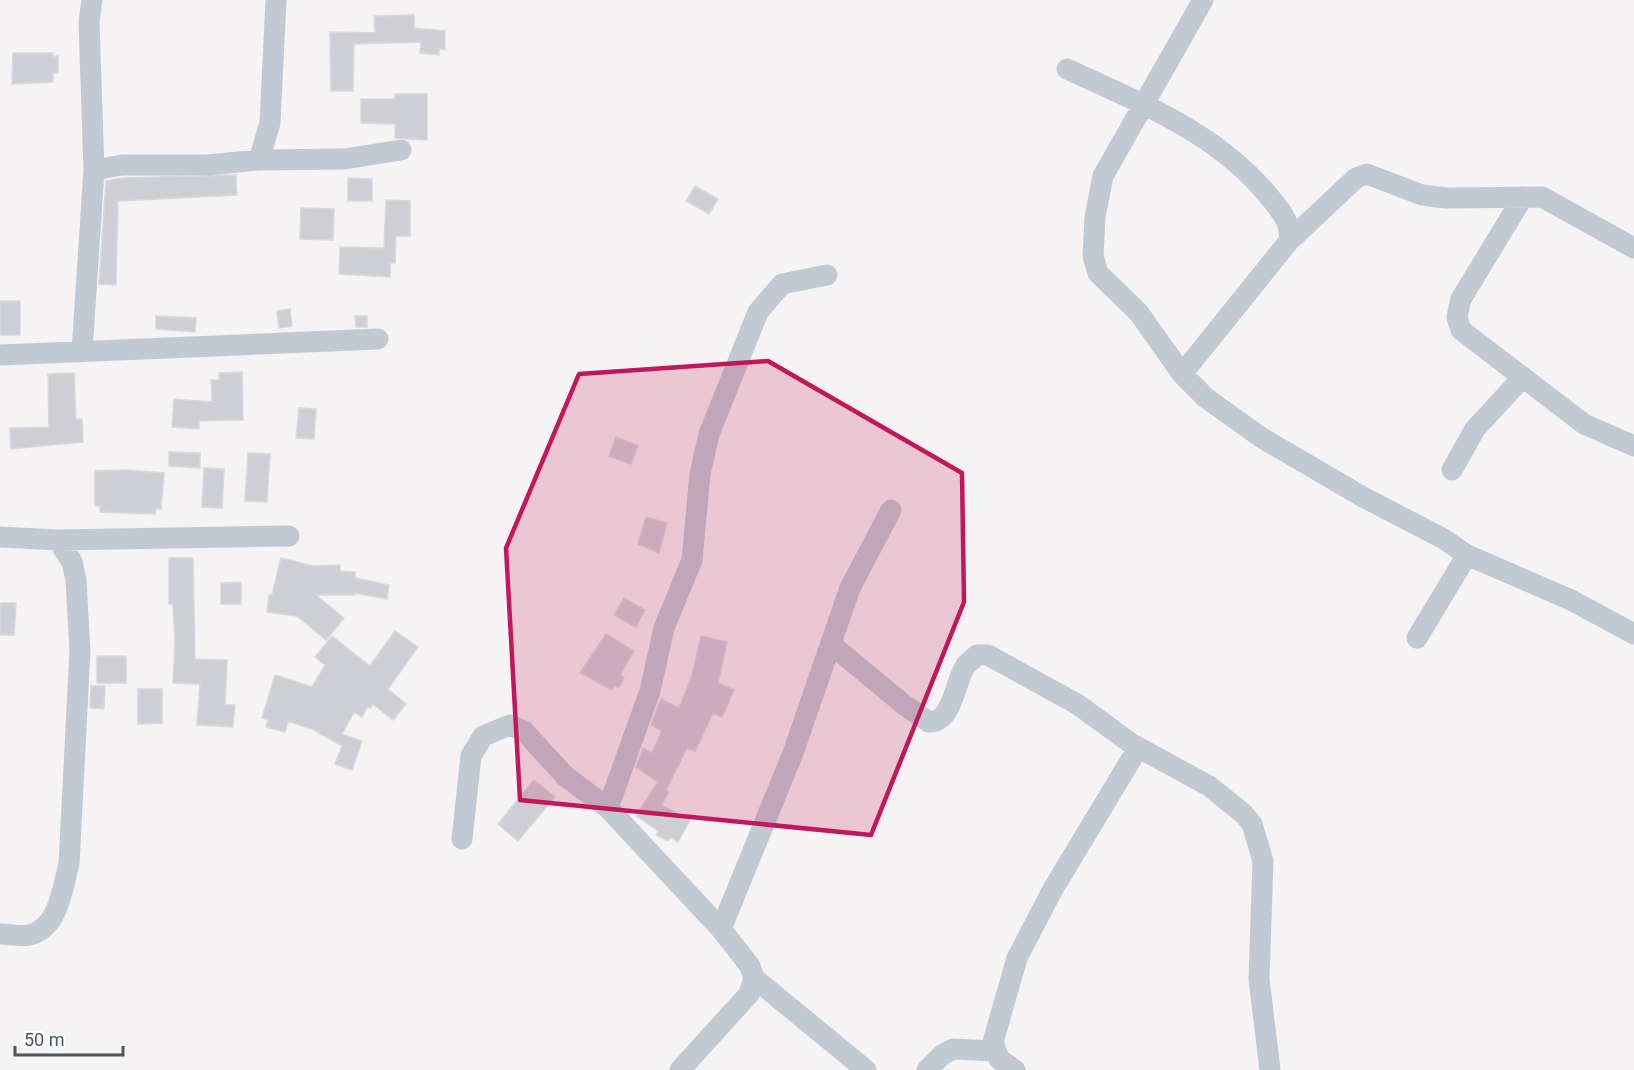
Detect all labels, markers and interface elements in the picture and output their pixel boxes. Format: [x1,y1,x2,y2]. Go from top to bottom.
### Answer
scale bar [15,1019,123,1057]
text: 50 m [24,1029,64,1050]

